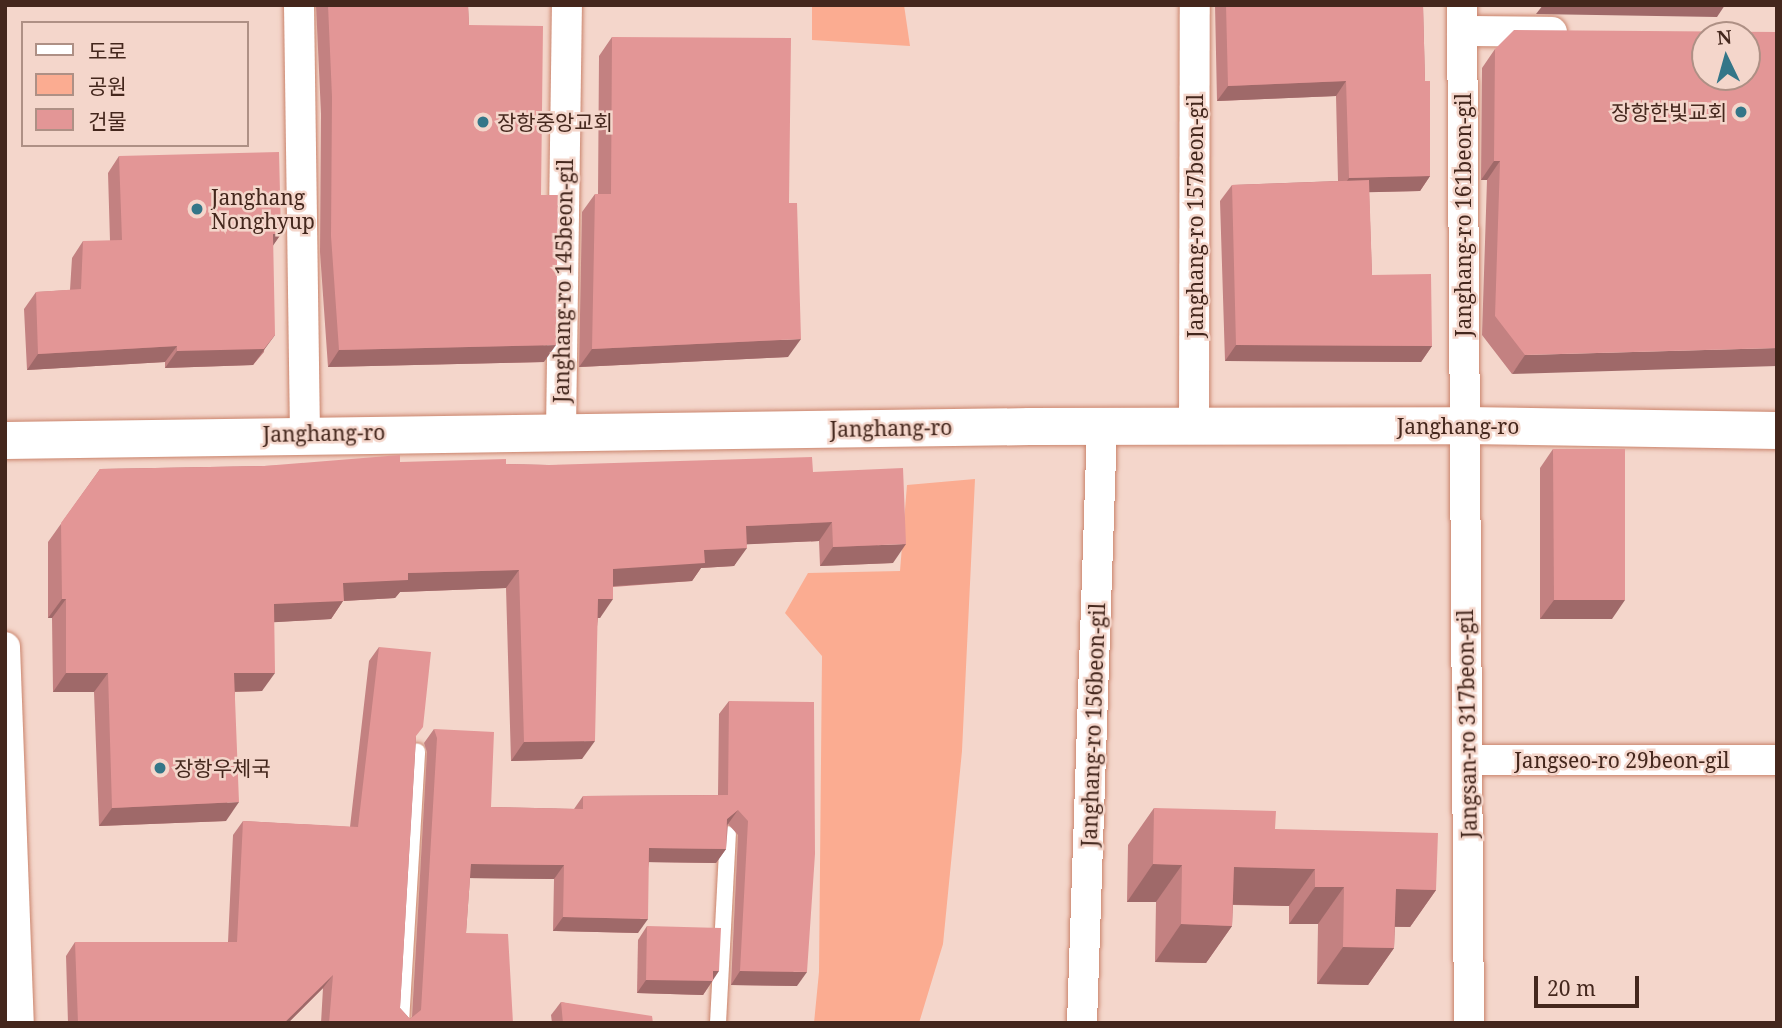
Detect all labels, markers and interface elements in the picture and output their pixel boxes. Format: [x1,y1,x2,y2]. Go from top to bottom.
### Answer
legend [21,21,248,147]
north arrow [1691,21,1761,91]
text: N [1716,23,1733,51]
text: 도로 [88,37,127,65]
text: 공원 [88,72,127,100]
street label: Janghang-ro 161beon-gil [1450,93,1476,337]
street label: Janghang-ro 157beon-gil [1182,94,1208,338]
place label: 장항한빛교회 [1611,99,1727,125]
marker: 장항한빛교회 [1733,104,1749,120]
text: 건물 [88,107,127,135]
place label: 장항중앙교회 [497,109,613,135]
marker: 장항중앙교회 [475,114,491,130]
street label: Janghang-ro 145beon-gil [548,159,578,403]
place label: Janghang Nonghyup [211,184,315,234]
marker: Janghang Nonghyup [189,201,205,217]
street label: Janghang-ro [1397,413,1519,439]
street label: Janghang-ro [829,414,953,442]
street label: Janghang-ro [262,419,386,447]
street label: Janghang-ro 156beon-gil [1076,603,1110,847]
street label: Jangsan-ro 317beon-gil [1452,609,1482,839]
street label: Jangseo-ro 29beon-gil [1514,747,1730,773]
place label: 장항우체국 [174,755,271,781]
marker: 장항우체국 [152,760,168,776]
scale bar [1537,962,1642,1006]
text: 20 m [1547,974,1596,1002]

